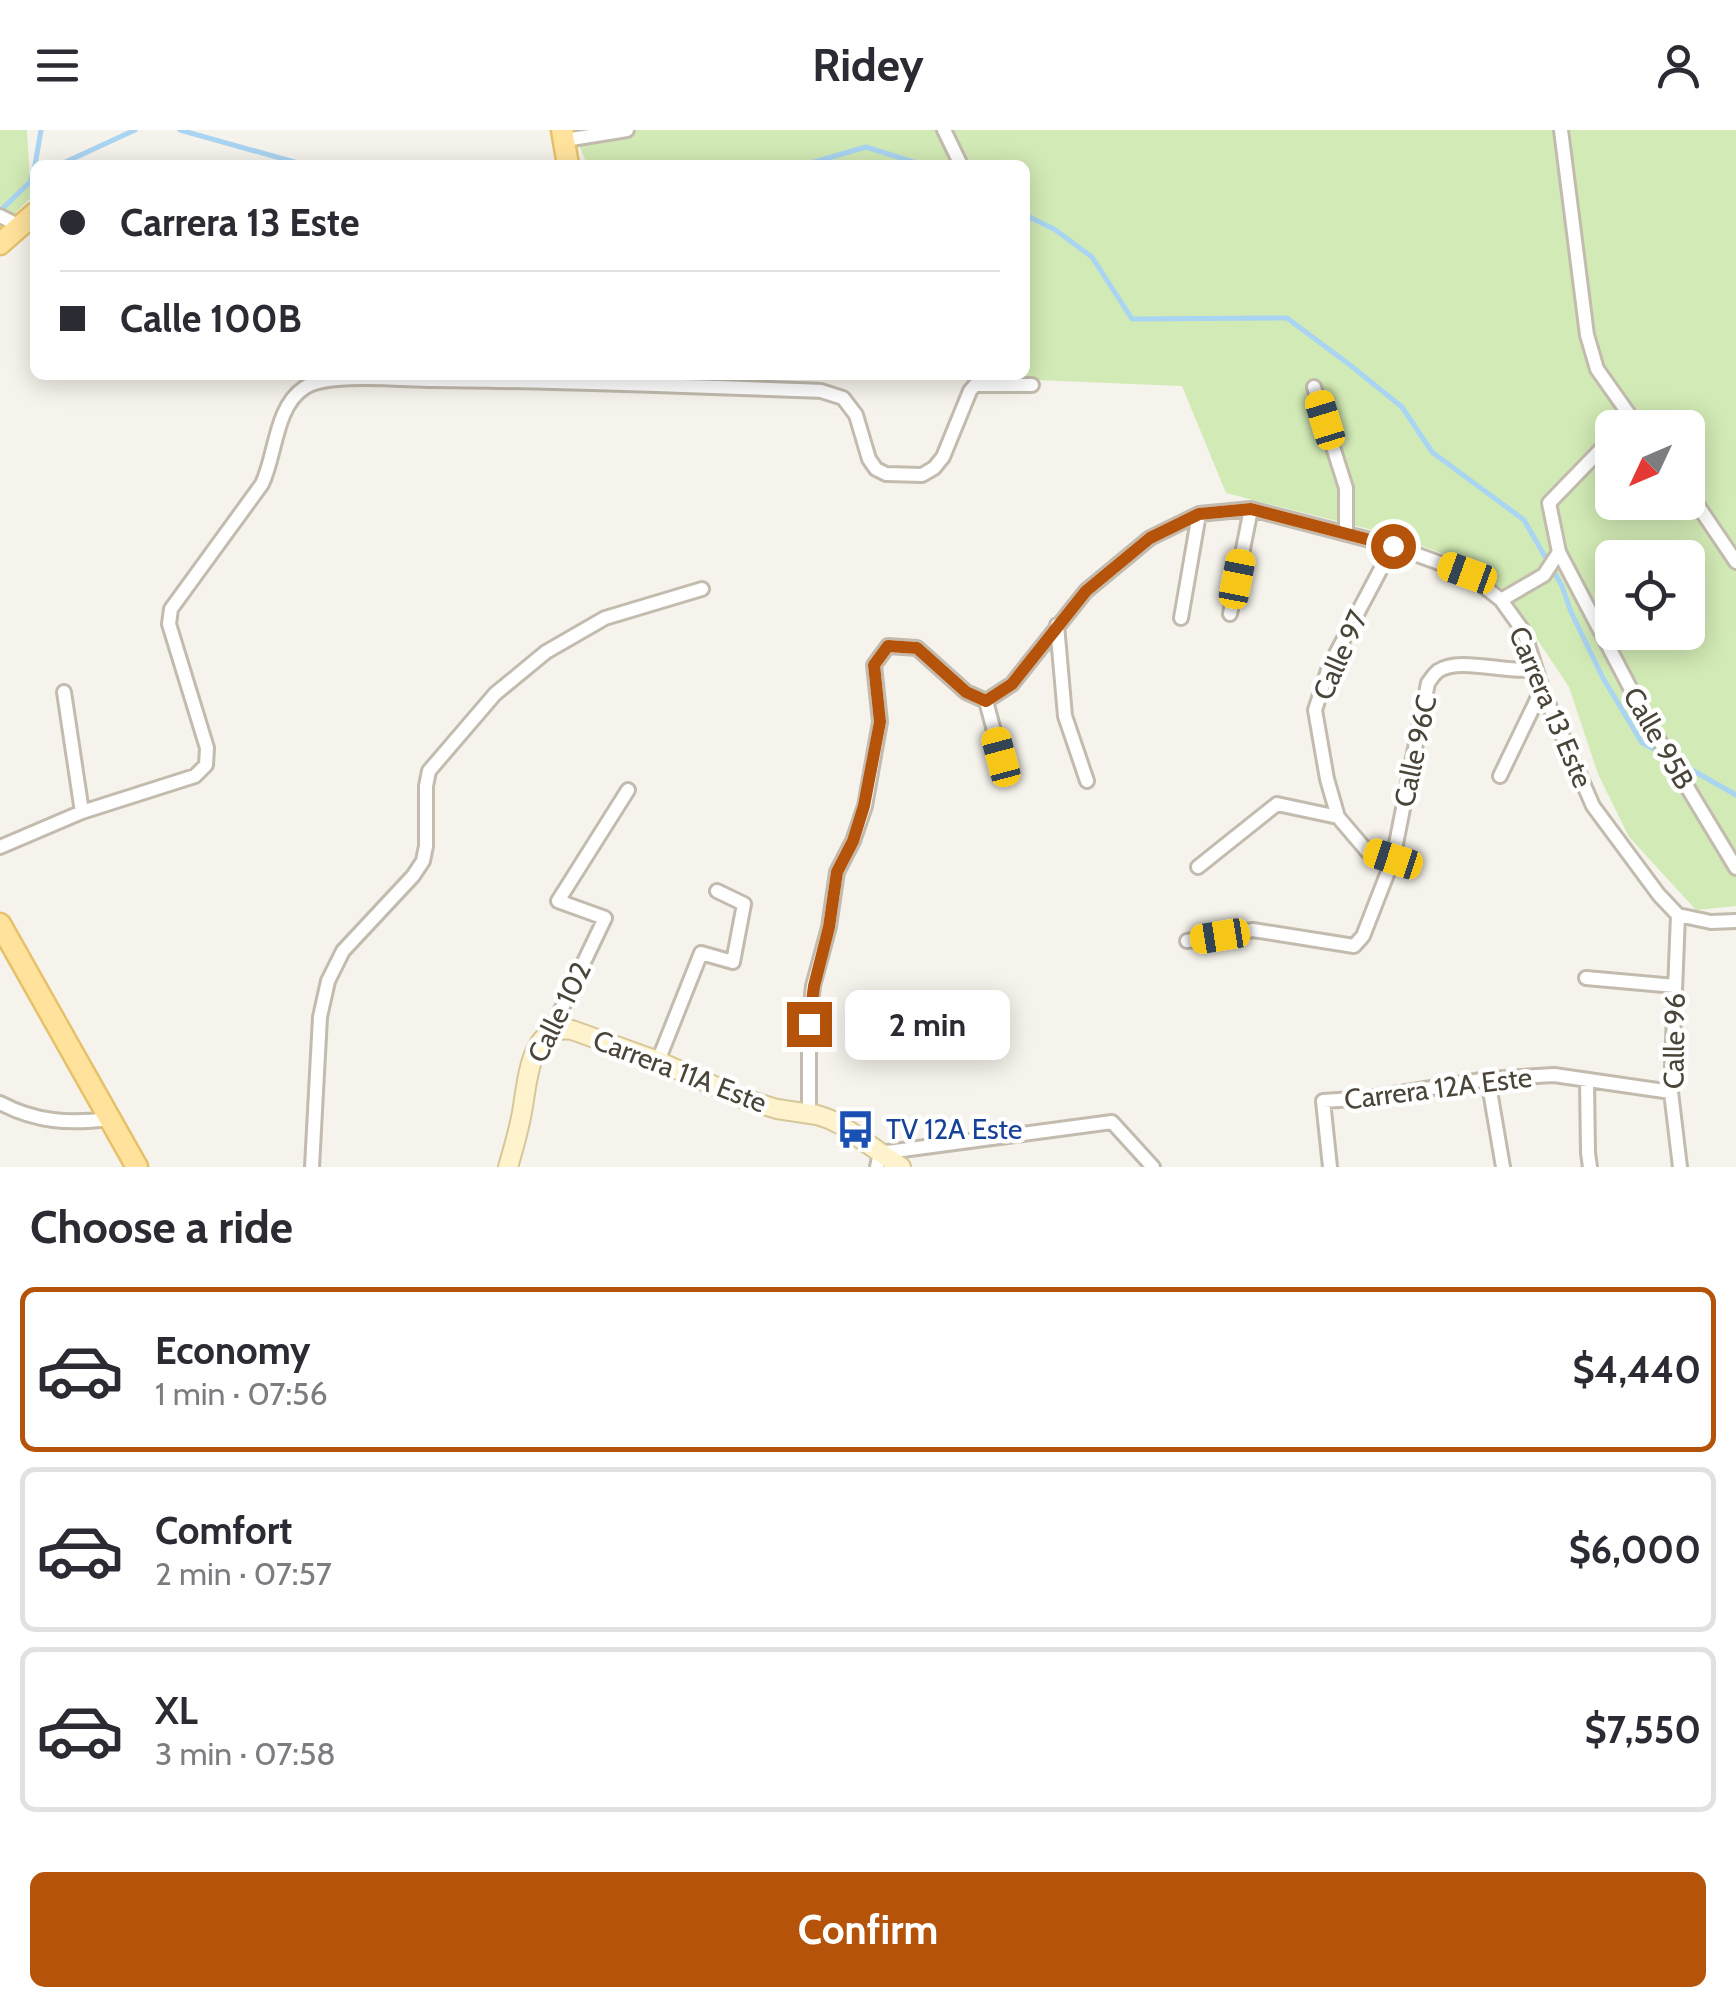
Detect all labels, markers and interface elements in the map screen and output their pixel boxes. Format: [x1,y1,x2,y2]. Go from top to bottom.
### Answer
icon: menu [30,38,85,93]
text: Ridey [812,38,924,92]
icon: person [1651,38,1706,93]
text: Carrera 13 Este [120,199,360,246]
text: Calle 100B [120,295,301,342]
car [1302,387,1348,453]
north arrow [1595,410,1705,520]
map controls [1595,410,1705,650]
route start [1371,524,1416,569]
button: locate [1595,540,1705,650]
car [1217,547,1257,611]
car [1434,549,1500,597]
street label: Calle 97 [1305,605,1375,705]
street label: Carrera 13 Este [1502,621,1600,793]
street label: Calle 95B [1616,681,1702,795]
street label: Calle 96C [1387,692,1443,810]
car [979,724,1023,790]
car [1360,835,1426,883]
car [1188,916,1252,956]
street label: Calle 102 [520,956,598,1068]
callout: 2 min [844,989,1009,1059]
street label: Calle 96 [1656,993,1692,1089]
route end [787,1002,832,1047]
text: 2 min [889,1005,966,1044]
street label: Carrera 11A Este [588,1022,772,1120]
street label: Carrera 12A Este [1342,1060,1534,1116]
bus stop icon: TV 12A Este [835,1108,877,1150]
place label: TV 12A Este [886,1112,1022,1146]
text: Choose a ride [30,1200,293,1254]
icon: car [35,1325,125,1415]
text: Economy [155,1327,310,1374]
text: $4,440 [1573,1346,1701,1393]
text: 1 min · 07:56 [155,1374,328,1413]
icon: car [35,1505,125,1595]
text: Comfort [155,1507,292,1554]
text: $6,000 [1569,1526,1701,1573]
text: 2 min · 07:57 [155,1554,332,1593]
icon: car [35,1685,125,1775]
text: XL [155,1687,198,1734]
text: $7,550 [1584,1706,1701,1753]
text: 3 min · 07:58 [155,1734,336,1773]
button: Confirm [30,1872,1706,1987]

